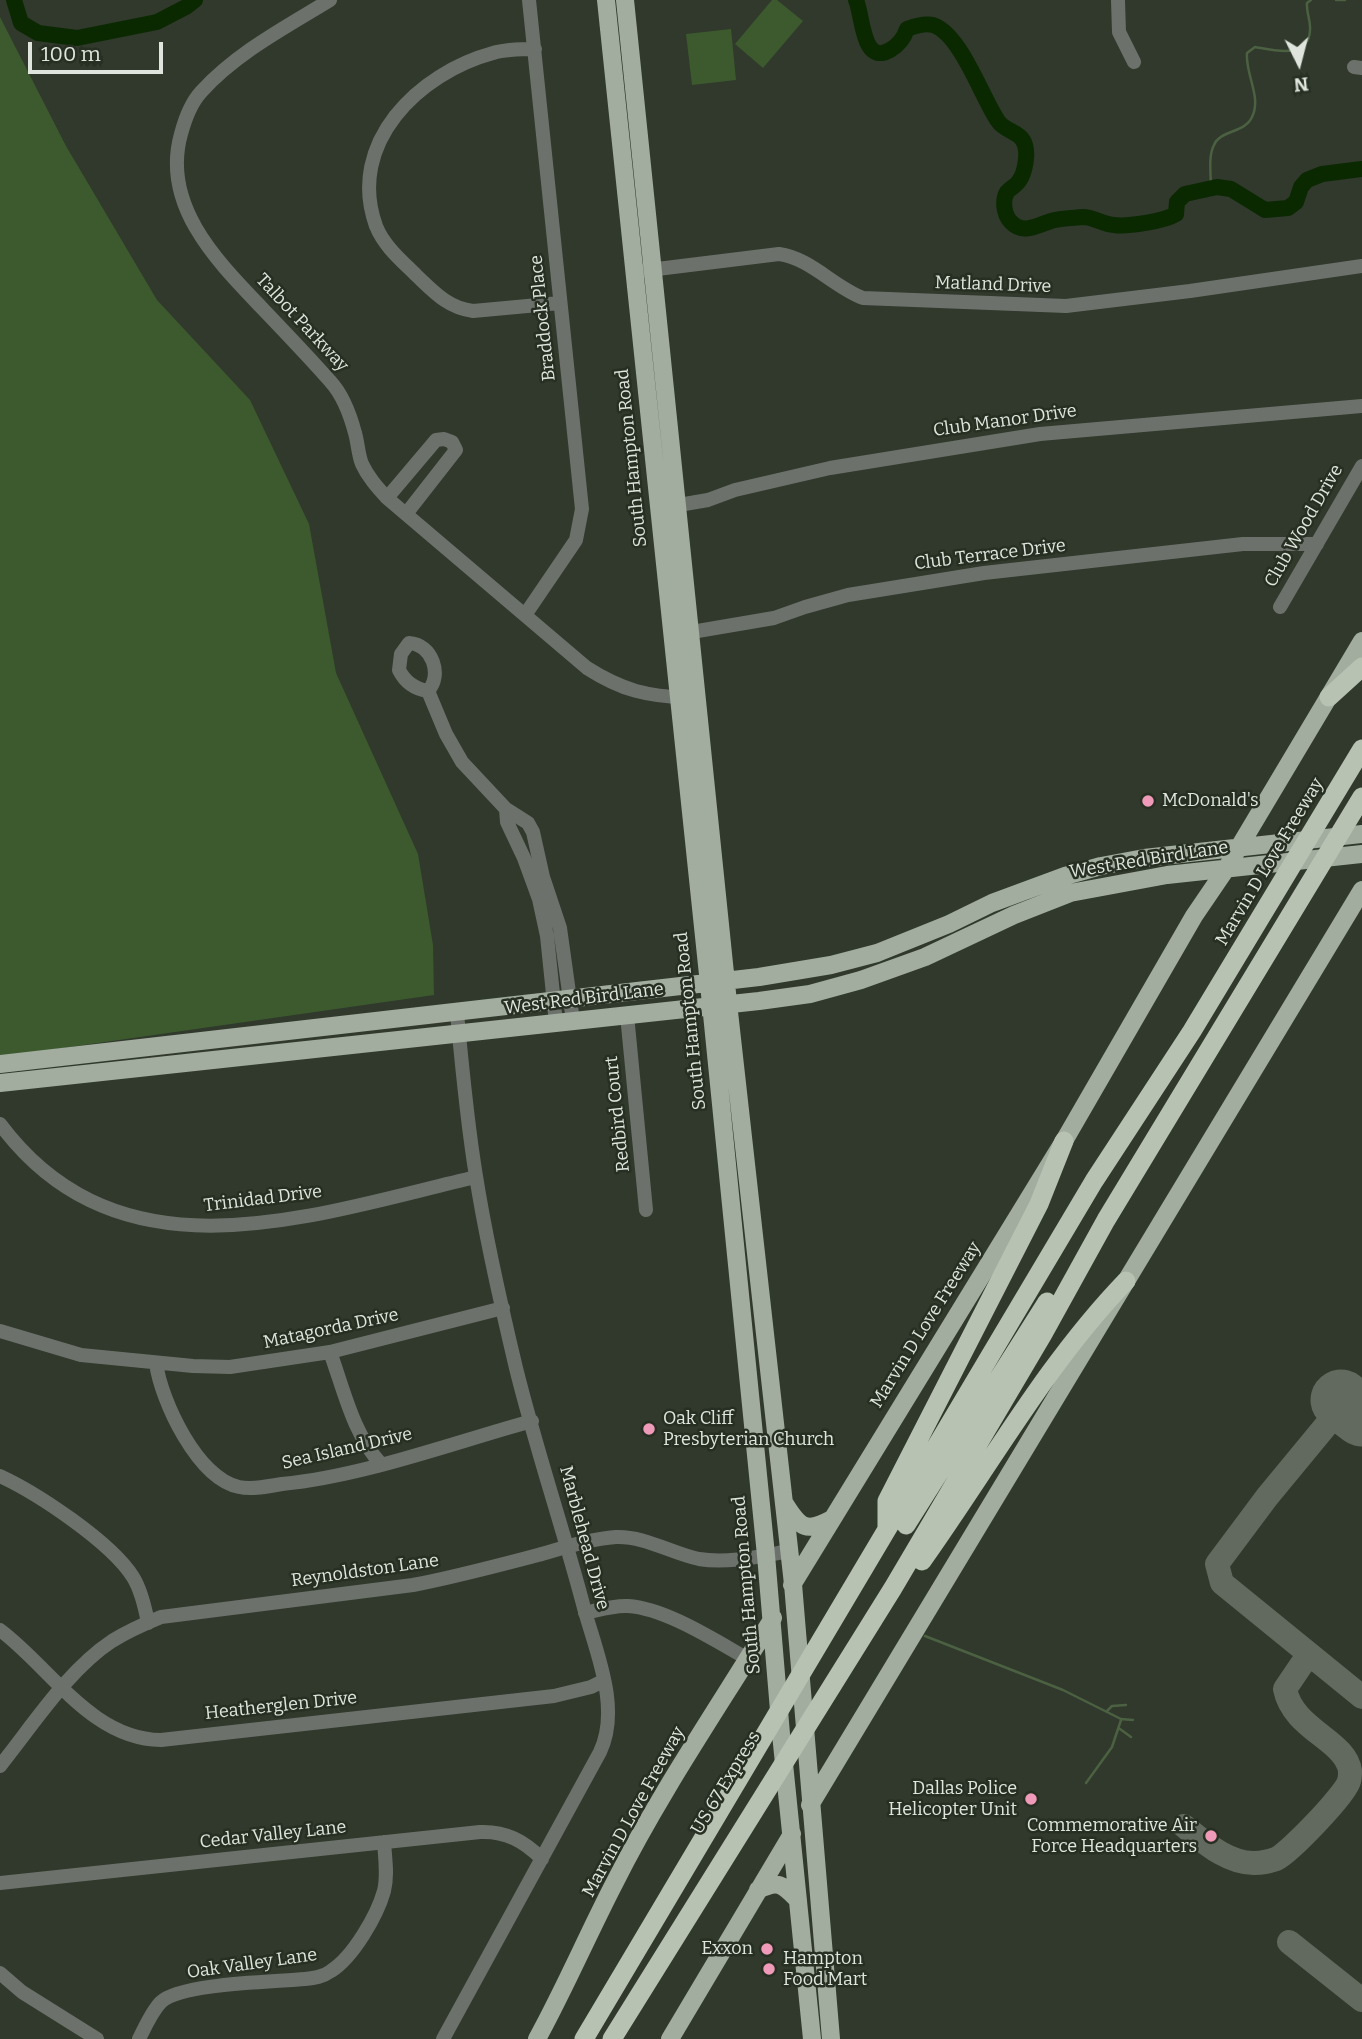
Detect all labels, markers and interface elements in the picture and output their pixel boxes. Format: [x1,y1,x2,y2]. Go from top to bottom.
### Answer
scale bar [32,28,166,72]
north arrow [1264,28,1334,98]
text: 100 m [41,41,101,67]
text: N [1293,72,1310,97]
street label: Braddock Place [526,254,560,382]
street label: Talbot Parkway [251,270,353,376]
street label: Matland Drive [934,272,1052,298]
street label: South Hampton Road [612,368,652,548]
street label: Club Manor Drive [932,400,1078,442]
street label: Club Wood Drive [1260,461,1348,591]
street label: Club Terrace Drive [913,535,1067,575]
street label: Marvin D Love Freeway [1211,774,1329,950]
place label: McDonald's [1162,790,1259,812]
marker: McDonald's [1140,793,1156,809]
street label: West Red Bird Lane [1068,837,1230,883]
street label: South Hampton Road [671,931,711,1111]
street label: West Red Bird Lane [503,979,665,1019]
street label: Redbird Court [601,1055,635,1173]
street label: Trinidad Drive [203,1181,323,1217]
street label: Marvin D Love Freeway [866,1238,986,1412]
street label: Matagorda Drive [261,1304,401,1354]
place label: Oak Cliff Presbyterian Church [663,1408,834,1450]
marker: Oak Cliff Presbyterian Church [641,1421,657,1437]
street label: Sea Island Drive [280,1423,414,1475]
street label: Marblehead Drive [554,1464,614,1612]
street label: South Hampton Road [728,1495,766,1675]
street label: Reynoldston Lane [290,1550,440,1592]
street label: Heatherglen Drive [204,1687,358,1725]
street label: Marvin D Love Freeway [578,1723,690,1901]
street label: US 67 Express [687,1728,765,1838]
place label: Dallas Police Helicopter Unit [888,1778,1017,1820]
marker: Dallas Police Helicopter Unit [1023,1791,1039,1807]
place label: Commemorative Air Force Headquarters [1027,1815,1197,1857]
street label: Cedar Valley Lane [199,1817,347,1853]
marker: Commemorative Air Force Headquarters [1203,1828,1219,1844]
place label: Exxon [701,1938,753,1960]
marker: Exxon [759,1941,775,1957]
street label: Oak Valley Lane [186,1944,318,1984]
place label: Hampton Food Mart [783,1948,867,1990]
marker: Hampton Food Mart [761,1961,777,1977]

